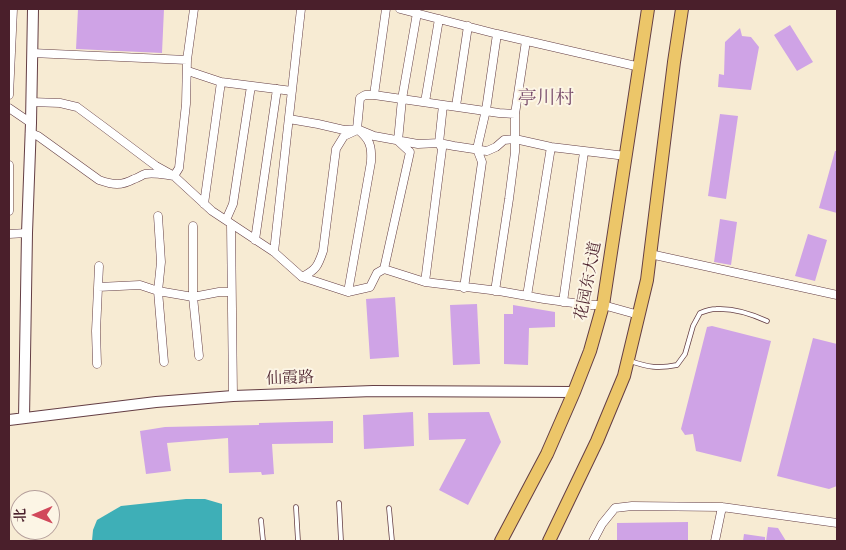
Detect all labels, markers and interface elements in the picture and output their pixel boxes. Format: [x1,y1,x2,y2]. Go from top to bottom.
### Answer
district label: 亭川村 [518,88,574,110]
street label: 花园东大道 [572,240,606,322]
street label: 仙霞路 [266,369,314,389]
north arrow [10,490,60,540]
text: 北 [12,508,30,522]

